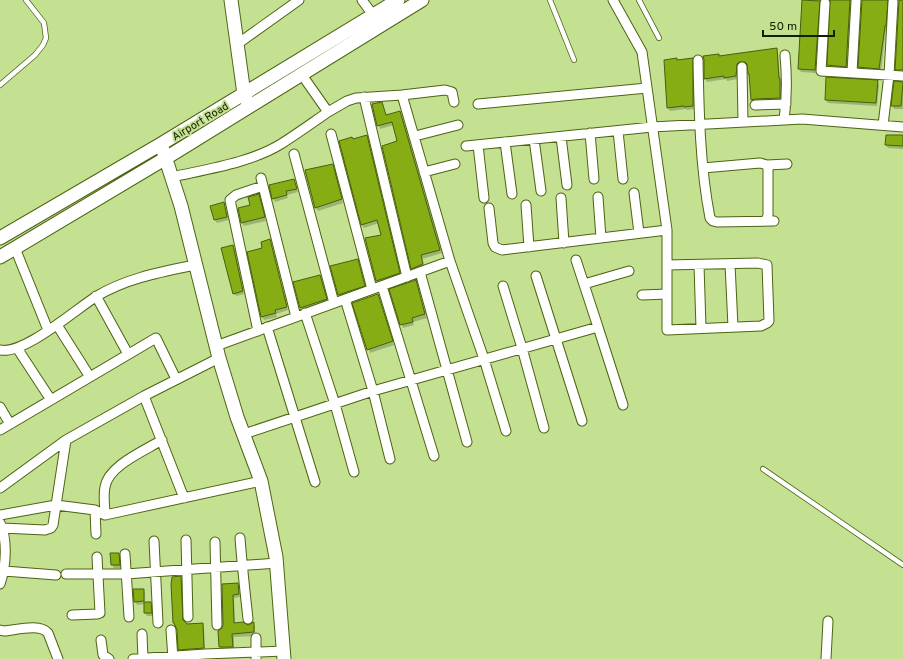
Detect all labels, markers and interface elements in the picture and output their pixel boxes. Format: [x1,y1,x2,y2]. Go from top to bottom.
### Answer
scale bar [763,12,834,38]
text: 50 m [769,19,797,35]
street label: Airport Road [170,99,231,144]

